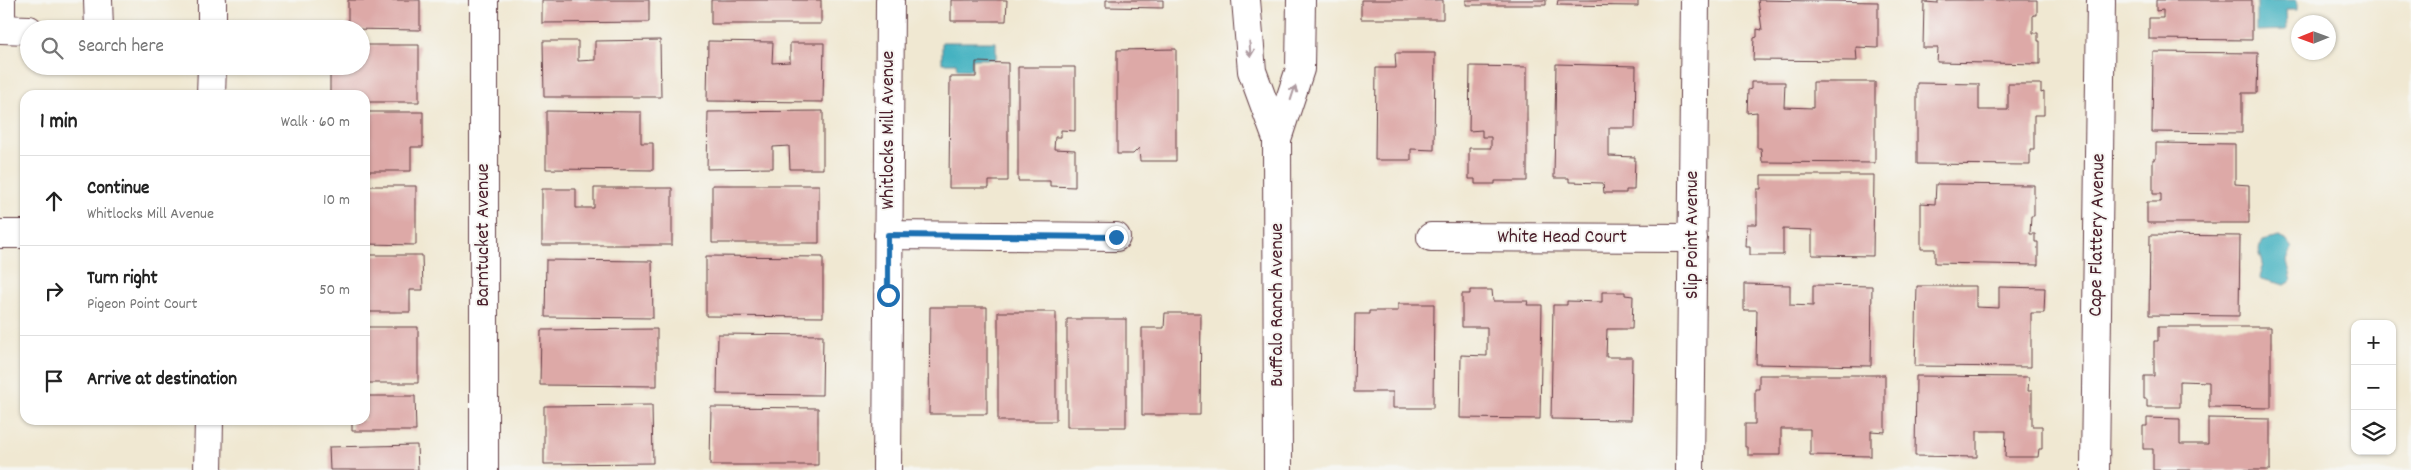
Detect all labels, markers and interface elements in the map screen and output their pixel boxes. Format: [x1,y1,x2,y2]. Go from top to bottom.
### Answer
north arrow [2291,15,2336,60]
search box [20,20,370,75]
icon: search [38,34,66,62]
text: Search here [78,34,164,61]
one-way arrow [1246,40,1255,56]
street label: Whitlocks Mill Avenue [875,50,903,209]
one-way arrow [1288,85,1298,101]
text: 1 min [40,108,77,138]
text: Walk · 60 m [281,111,350,134]
street label: Cape Flattery Avenue [2083,153,2113,317]
street label: Barntucket Avenue [470,163,498,307]
street label: Slip Point Avenue [1679,171,1707,299]
text: Continue [87,176,149,203]
icon: ahead [40,187,68,215]
text: 10 m [323,189,350,212]
text: Whitlocks Mill Avenue [87,203,214,226]
street label: Buffalo Ranch Avenue [1264,223,1292,387]
street label: White Head Court [1497,224,1627,252]
route end [1105,226,1128,249]
text: Turn right [87,266,158,293]
icon: right [40,277,68,305]
text: 50 m [319,279,350,302]
route start [877,284,900,307]
text: Pigeon Point Court [87,293,197,316]
map controls [2351,320,2396,455]
button: + [2351,320,2396,365]
button: − [2351,365,2396,410]
icon: arrive [40,367,68,395]
text: Arrive at destination [87,367,237,394]
button: layers [2351,410,2396,455]

